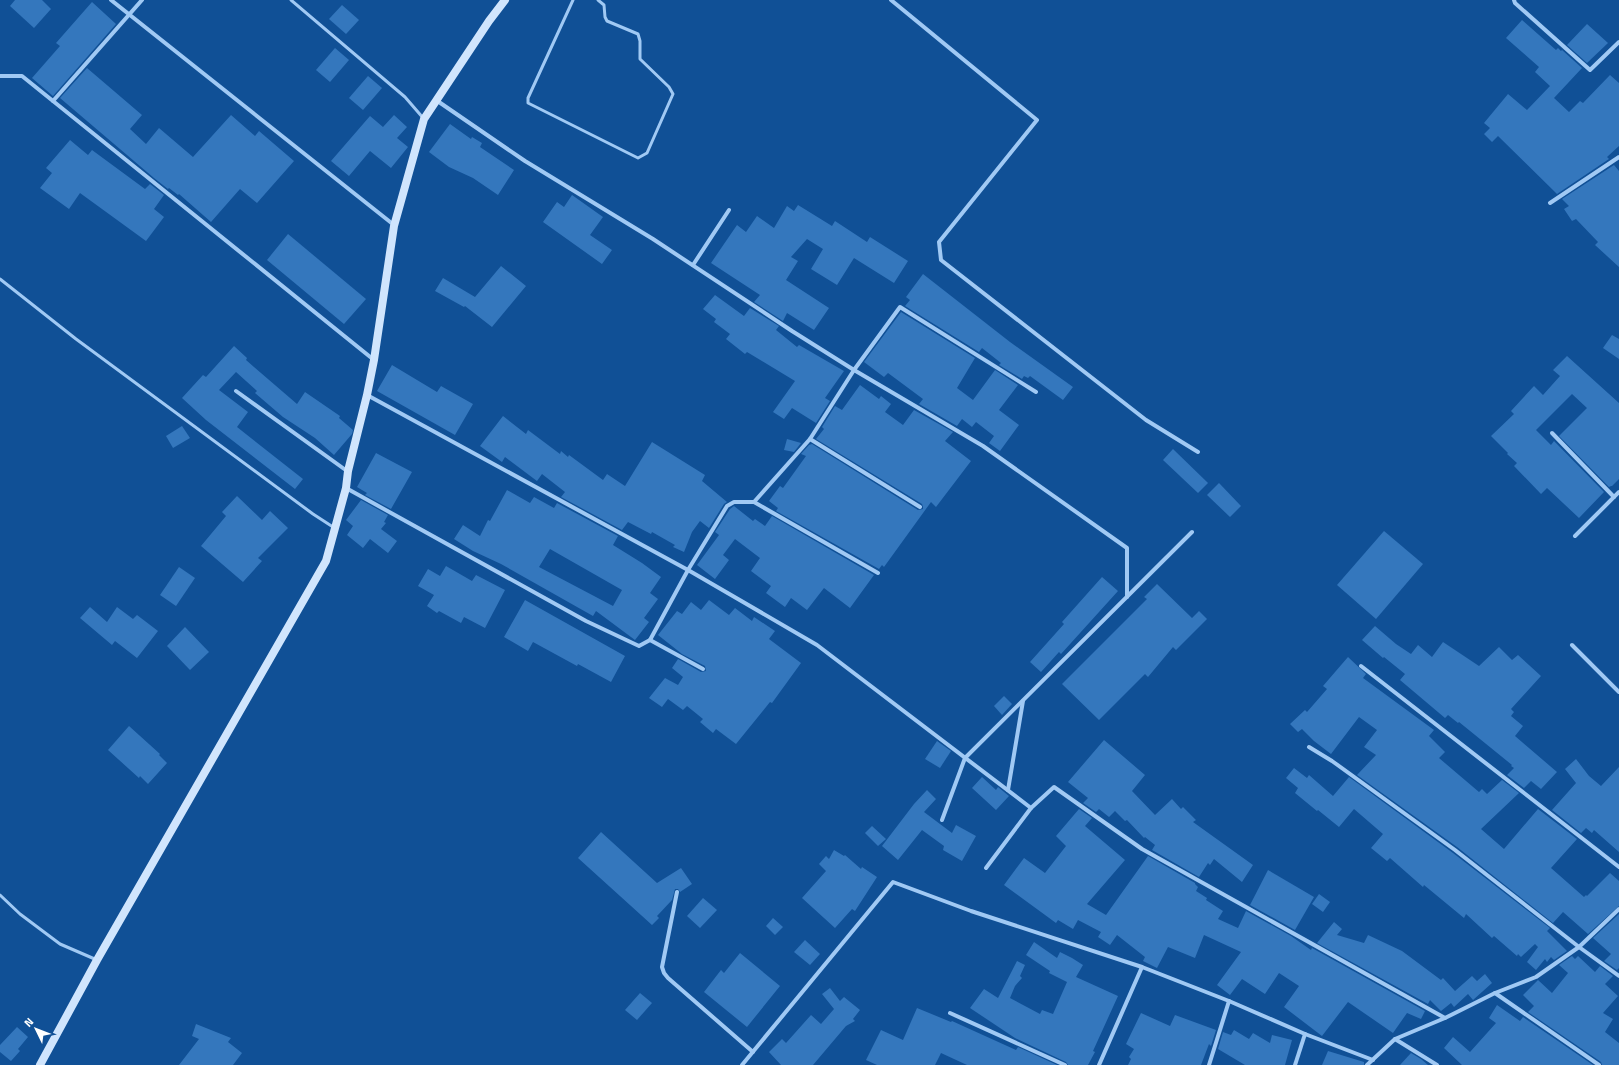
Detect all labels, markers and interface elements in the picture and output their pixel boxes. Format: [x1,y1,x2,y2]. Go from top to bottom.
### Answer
north arrow [16,1009,56,1049]
text: N [20,1014,37,1030]

